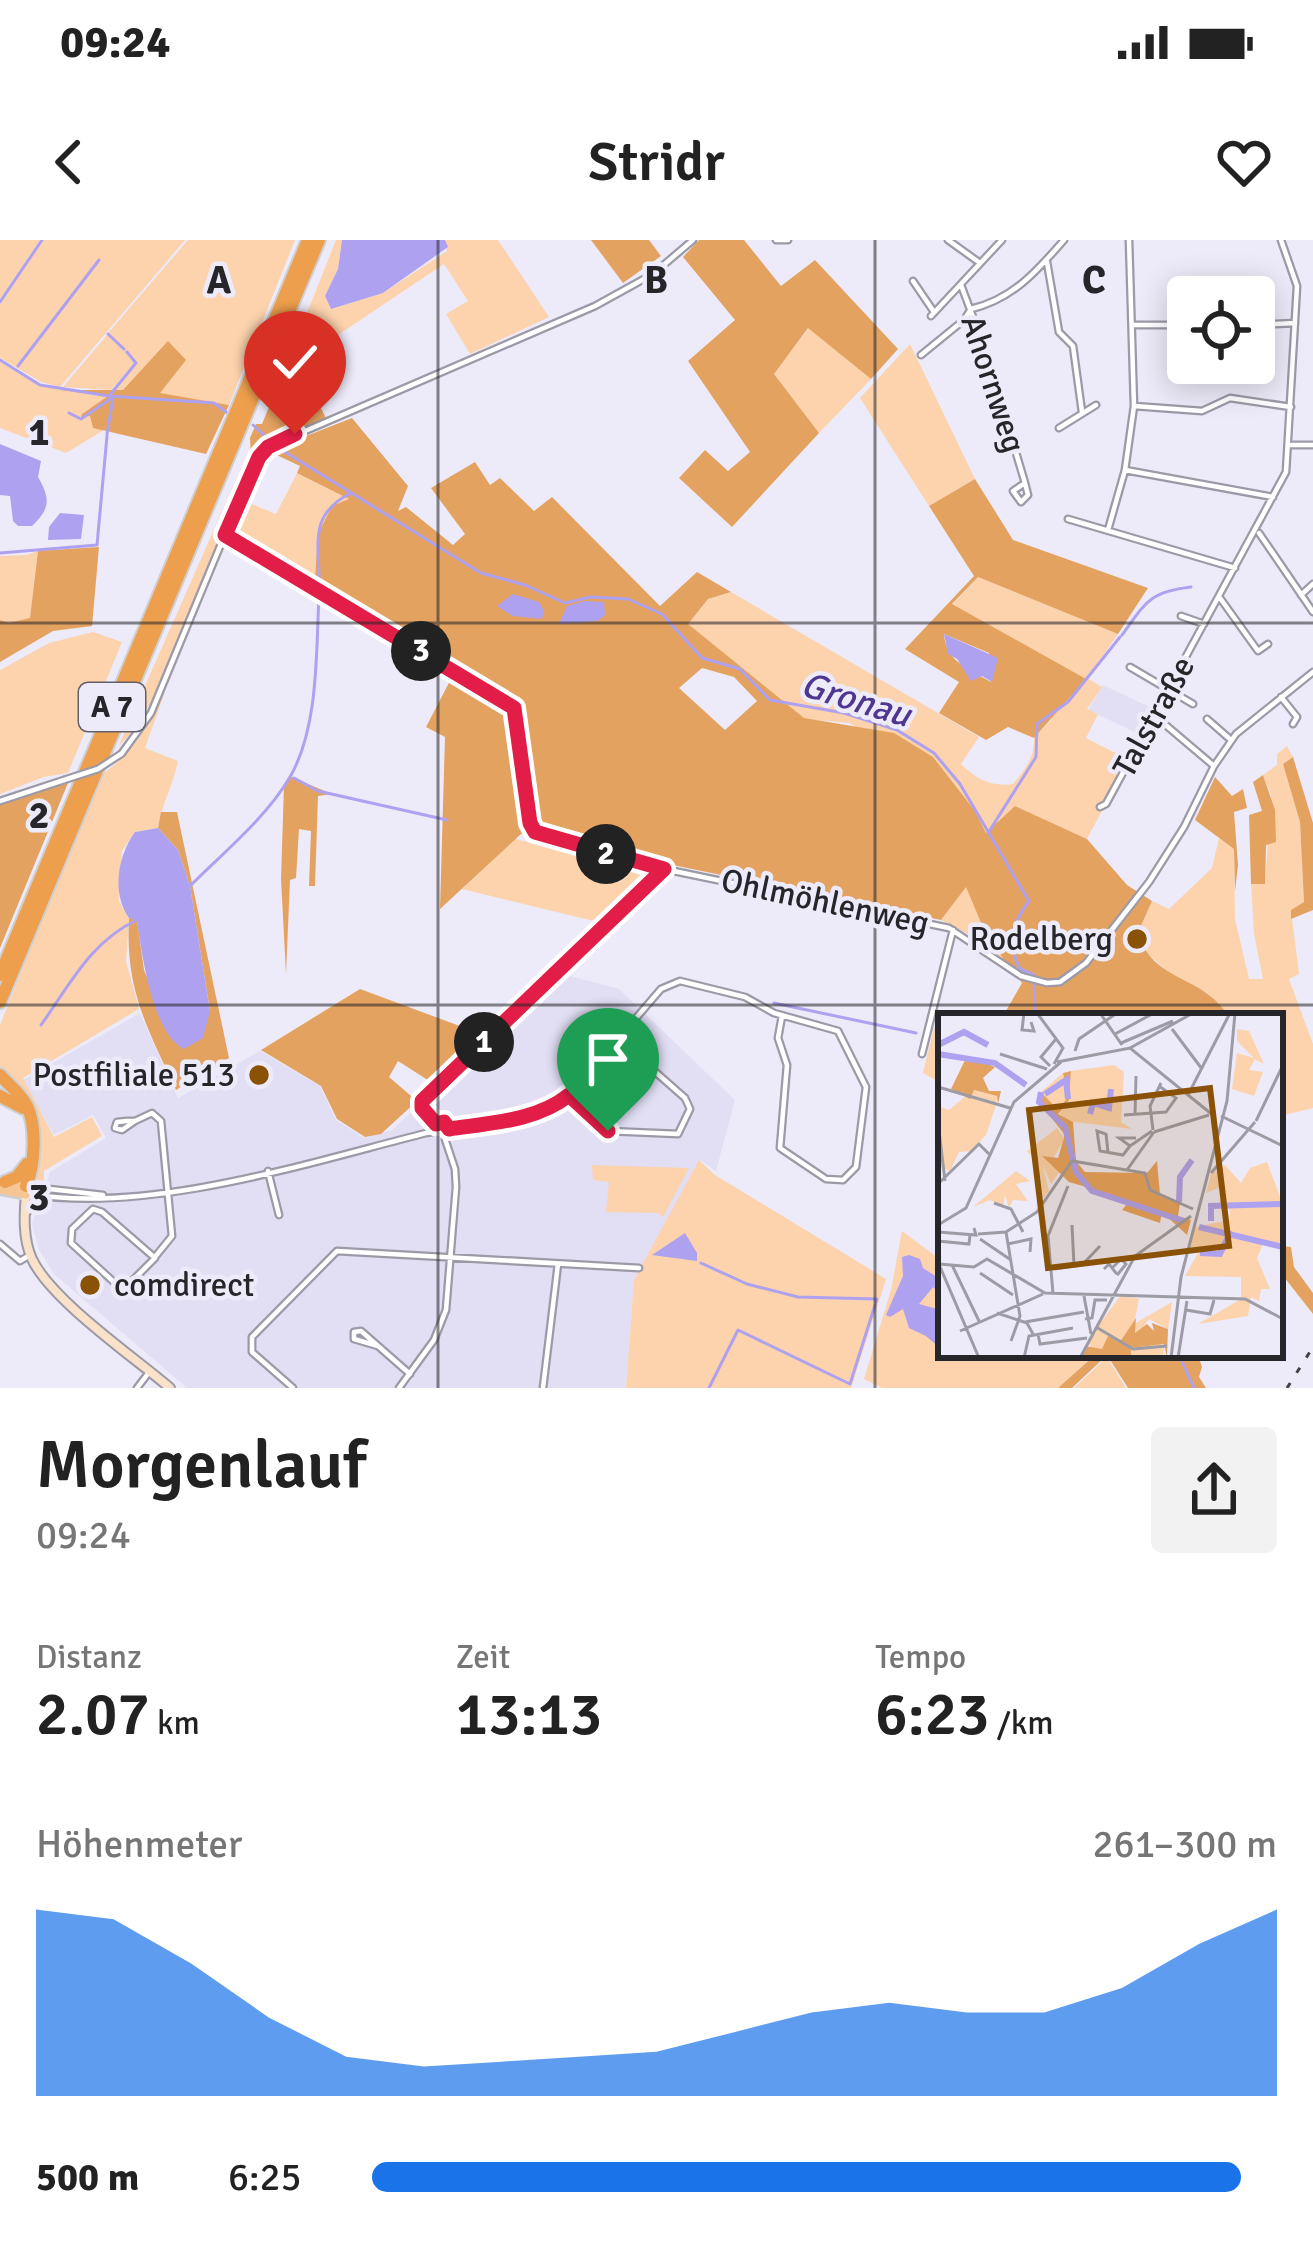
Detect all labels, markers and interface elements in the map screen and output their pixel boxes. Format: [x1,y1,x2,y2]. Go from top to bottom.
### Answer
text: 09:24 [60,15,170,70]
icon: back [36,129,102,195]
text: Stridr [588,129,725,196]
icon: heart [1211,129,1277,195]
text: A [207,256,232,304]
text: B [644,256,668,304]
text: C [1082,256,1106,304]
map controls [1167,276,1275,384]
button: locate [1167,276,1275,384]
street label: Ahornweg [952,310,1034,458]
pin [244,311,346,434]
icon: check [262,329,328,395]
text: 1 [28,408,50,456]
pin: 3 [391,621,451,681]
text: 3 [412,630,430,671]
street label: Talstraße [1104,649,1204,785]
water label: Gronau [796,662,918,739]
road number: A 7 [79,683,145,731]
text: 2 [28,791,50,839]
pin: 2 [576,824,636,884]
text: 2 [597,833,615,874]
street label: Ohlmöhlenweg [717,860,933,944]
place label: Rodelberg [970,919,1113,960]
marker: Rodelberg [1124,926,1150,952]
pin [557,1008,659,1131]
pin: 1 [454,1012,514,1072]
inset map [938,1013,1283,1358]
text: 1 [475,1021,493,1062]
icon: arrive [575,1026,641,1092]
place label: Postfiliale 513 [32,1055,235,1096]
marker: Postfiliale 513 [246,1062,272,1088]
text: 3 [28,1173,50,1221]
place label: comdirect [114,1265,254,1306]
marker: comdirect [77,1272,103,1298]
text: Morgenlauf [36,1425,366,1506]
button: share [1151,1427,1277,1553]
text: 09:24 [36,1511,131,1559]
text: Distanz [36,1637,142,1678]
text: Zeit [456,1637,510,1678]
text: Tempo [875,1637,966,1678]
text: 2.07 [36,1678,150,1752]
text: 13:13 [456,1678,602,1752]
text: 6:23 [875,1678,989,1752]
text: km [150,1703,200,1744]
text: /km [989,1703,1054,1744]
text: Höhenmeter [36,1820,242,1868]
text: 261–300 m [1092,1820,1277,1868]
text: 500 m [36,2153,139,2201]
text: 6:25 [228,2153,302,2201]

